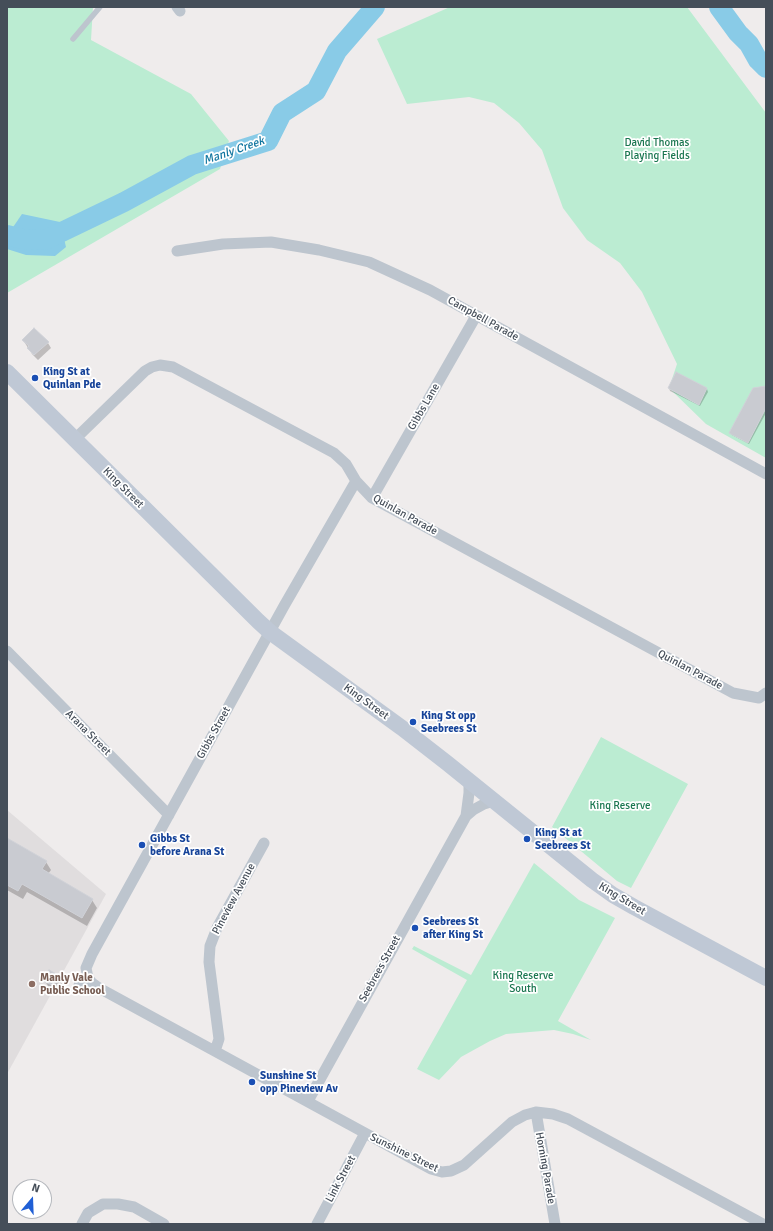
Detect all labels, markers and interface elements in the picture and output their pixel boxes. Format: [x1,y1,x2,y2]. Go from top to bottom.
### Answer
water label: Manly Creek [202,134,266,168]
park label: David Thomas Playing Fields [624,136,690,162]
street label: Campbell Parade [445,294,521,344]
place label: King St at Quinlan Pde [43,365,101,391]
marker: King St at Quinlan Pde [30,373,40,383]
street label: Gibbs Lane [405,381,443,433]
street label: King Street [100,465,146,511]
street label: Quinlan Parade [370,492,440,538]
street label: Quinlan Parade [655,647,725,693]
street label: King Street [341,681,391,723]
street label: Gibbs Street [194,705,234,761]
street label: Arana Street [62,707,114,759]
place label: King St opp Seebrees St [421,709,477,735]
marker: King St opp Seebrees St [408,717,418,727]
park label: King Reserve [590,799,650,813]
place label: King St at Seebrees St [535,826,591,852]
place label: Gibbs St before Arana St [150,832,224,858]
marker: King St at Seebrees St [522,834,532,844]
marker: Gibbs St before Arana St [137,840,147,850]
street label: Pineview Avenue [210,861,258,937]
street label: King Street [596,880,648,918]
place label: Seebrees St after King St [423,915,483,941]
marker: Seebrees St after King St [410,923,420,933]
street label: Seebrees Street [356,934,404,1004]
park label: King Reserve South [493,969,553,995]
place label: Manly Vale Public School [40,971,105,997]
marker: Manly Vale Public School [27,979,37,989]
place label: Sunshine St opp Pineview Av [260,1069,338,1095]
marker: Sunshine St opp Pineview Av [247,1077,257,1087]
street label: Sunshine Street [368,1131,440,1175]
street label: Horning Parade [532,1131,558,1205]
street label: Link Street [323,1153,359,1205]
north arrow [12,1179,52,1219]
text: N [30,1181,41,1196]

